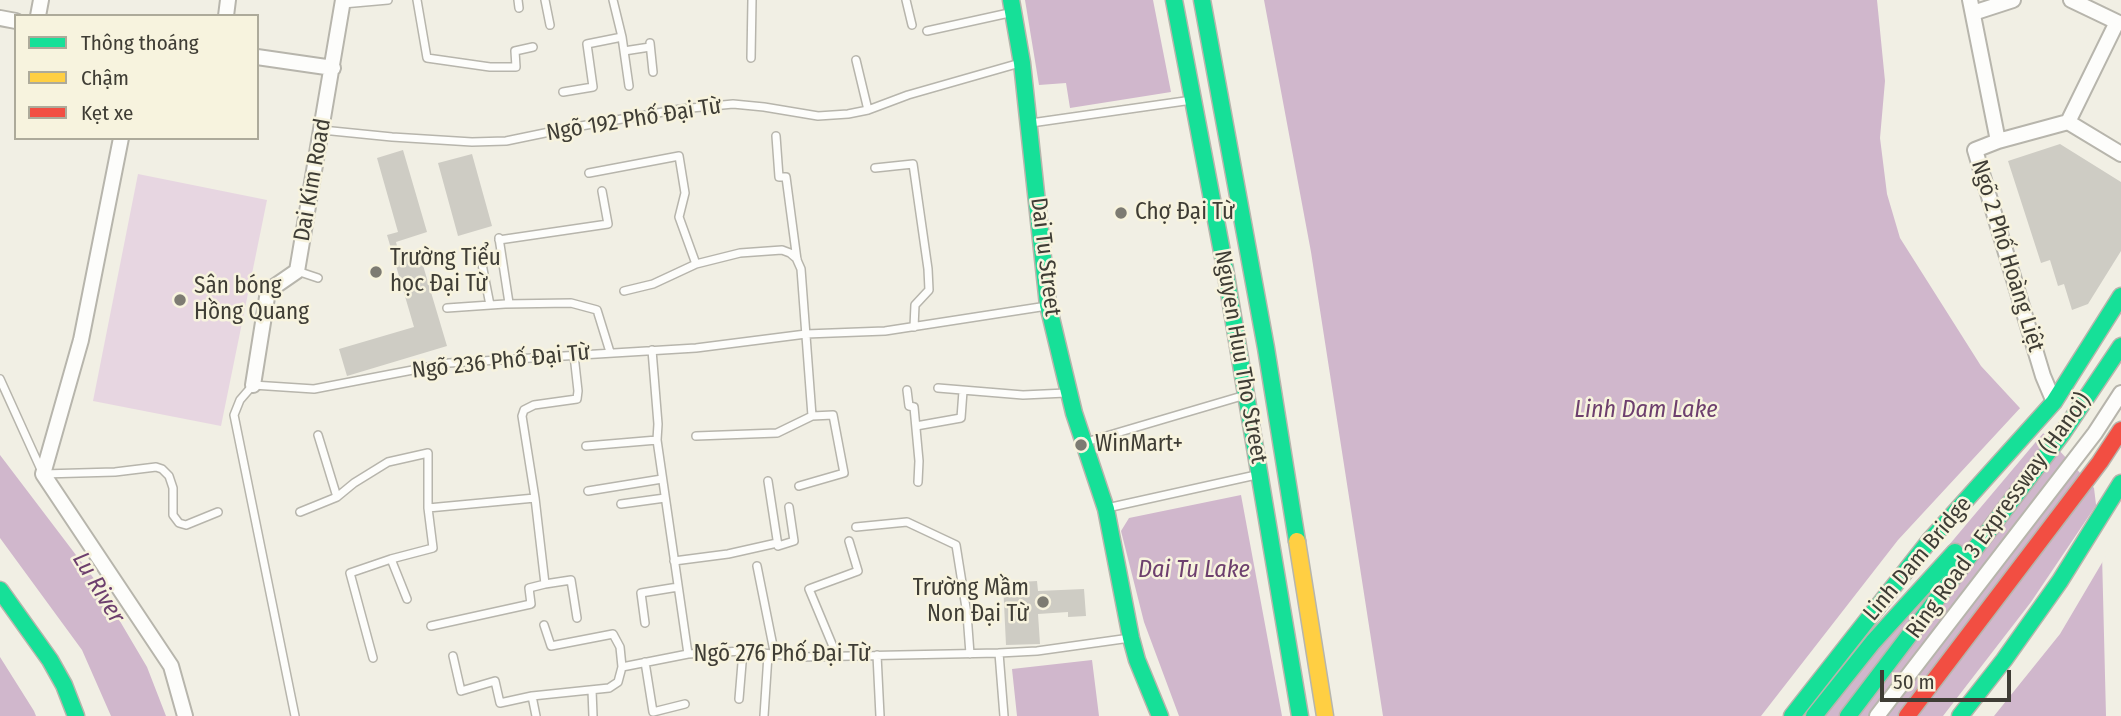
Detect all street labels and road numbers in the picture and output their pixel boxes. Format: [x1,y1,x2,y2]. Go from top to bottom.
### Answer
street label: Ngõ 192 Phố Đại Từ [545,93,723,147]
street label: Dai Kim Road [289,116,337,244]
street label: Ngõ 2 Phố Hoàng Liệt [1965,157,2049,355]
street label: Dai Tu Street [1024,196,1066,318]
street label: Nguyen Huu Tho Street [1208,248,1272,466]
street label: Ngõ 236 Phố Đại Từ [411,339,591,385]
street label: Ring Road 3 Expressway (Hanoi) [1901,388,2097,644]
street label: Linh Dam Bridge [1858,491,1978,627]
street label: Ngõ 276 Phố Đại Từ [694,641,870,669]

